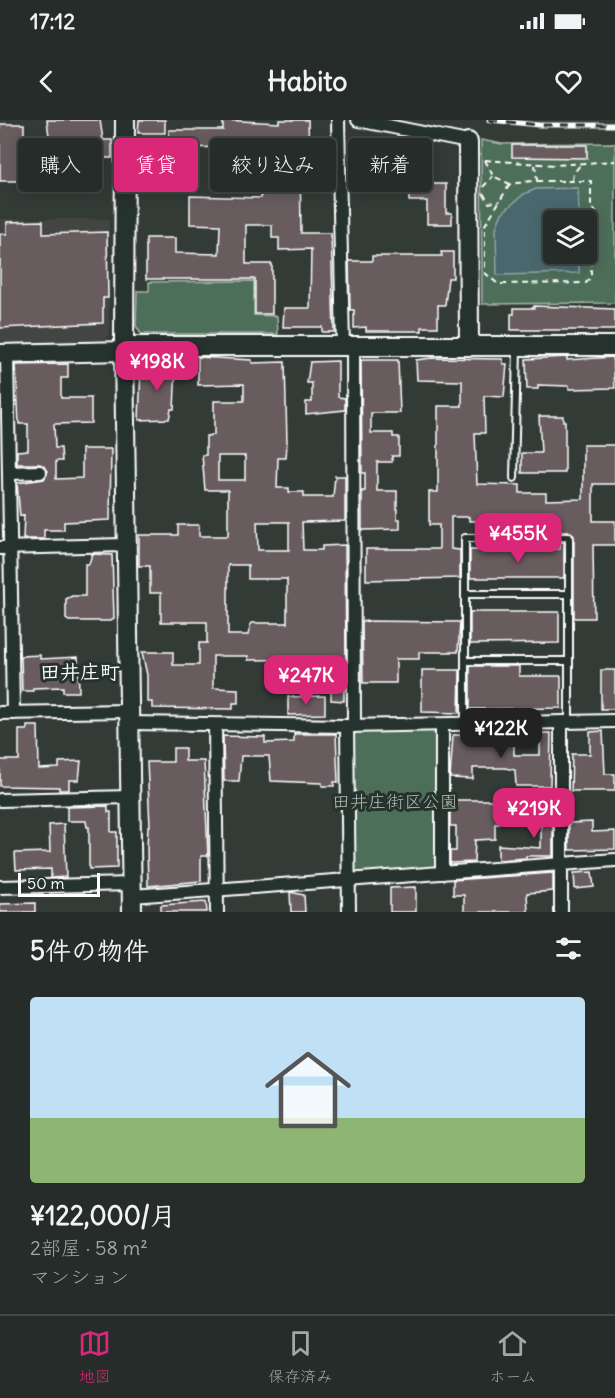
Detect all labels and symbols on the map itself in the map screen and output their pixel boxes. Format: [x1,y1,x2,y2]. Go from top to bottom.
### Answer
pin: ¥198K [115,341,199,392]
pin: ¥455K [476,513,560,564]
pin: ¥247K [264,655,348,706]
district label: 田井庄町 [40,659,120,684]
pin: ¥122K [459,708,543,759]
pin: ¥219K [492,788,576,839]
park label: 田井庄街区公園 [332,790,458,813]
scale bar [18,870,100,898]

